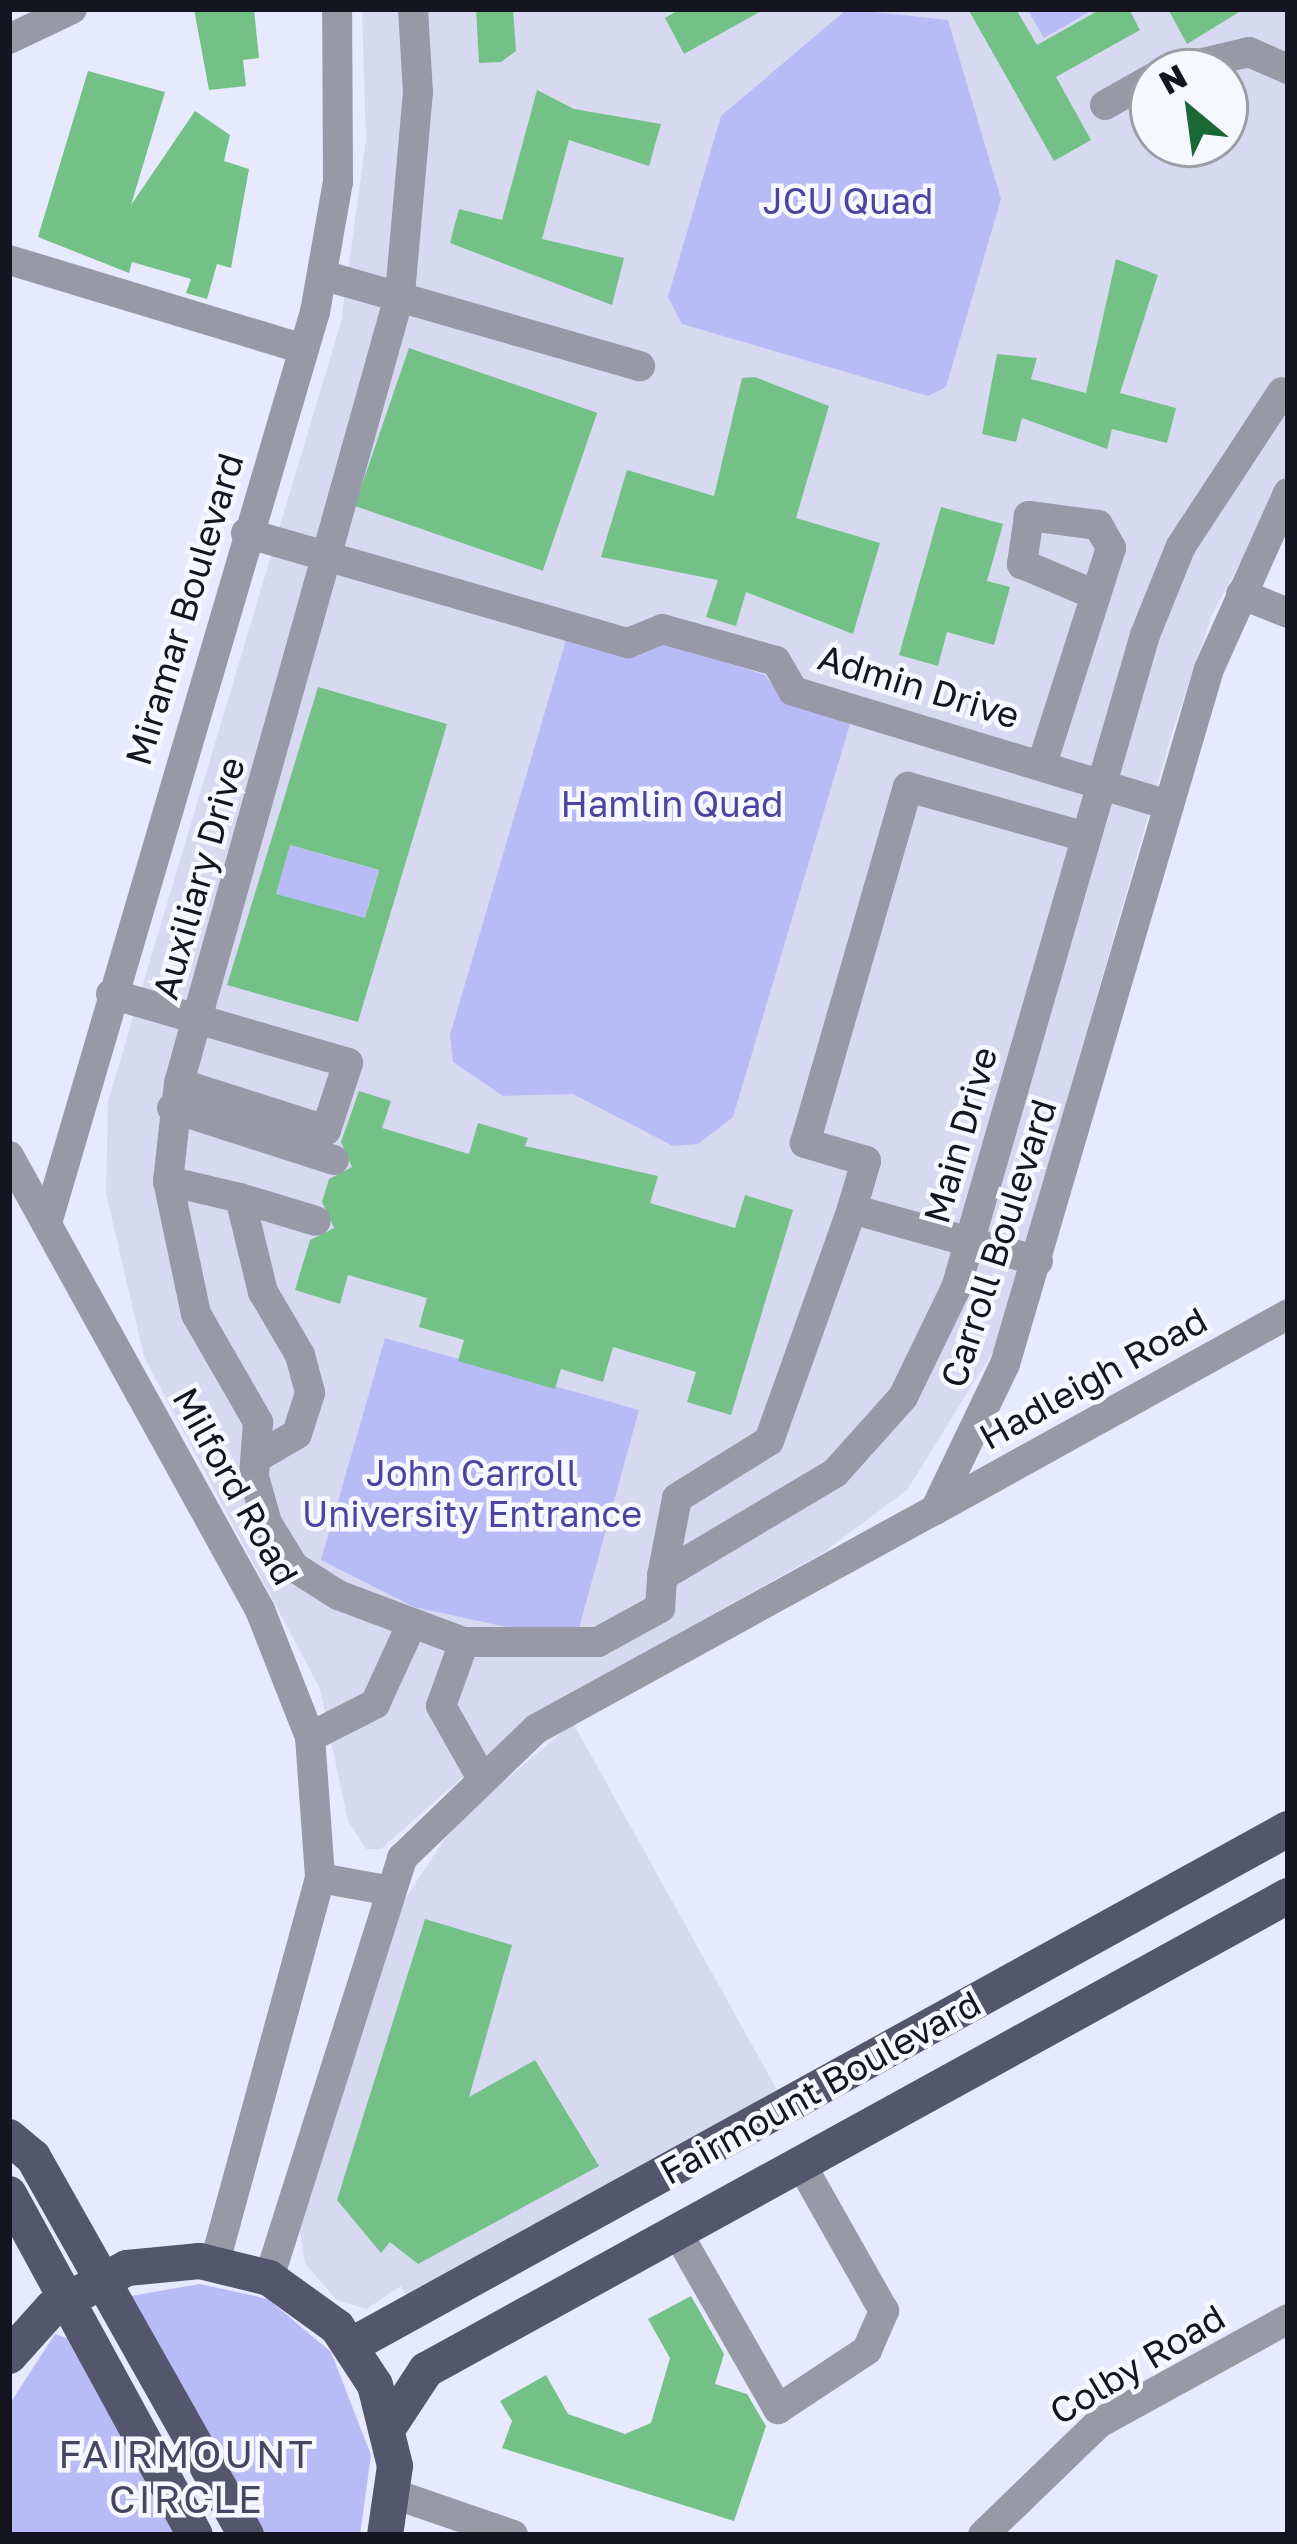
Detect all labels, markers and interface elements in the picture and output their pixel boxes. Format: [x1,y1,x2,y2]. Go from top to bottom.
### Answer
north arrow [1129,48,1249,168]
text: N [1152,56,1193,102]
park label: JCU Quad [763,179,933,223]
street label: Miramar Boulevard [116,448,252,770]
street label: Admin Drive [813,635,1025,737]
street label: Auxiliary Drive [143,752,253,1004]
park label: Hamlin Quad [561,782,783,826]
street label: Main Drive [914,1042,1006,1228]
street label: Carroll Boulevard [931,1094,1065,1392]
street label: Hadleigh Road [972,1298,1214,1458]
street label: Milford Road [164,1380,308,1592]
park label: John Carroll University Entrance [302,1450,642,1535]
street label: Fairmount Boulevard [652,1981,988,2193]
street label: Colby Road [1042,2295,1232,2433]
district label: FAIRMOUNT CIRCLE [58,2432,316,2523]

